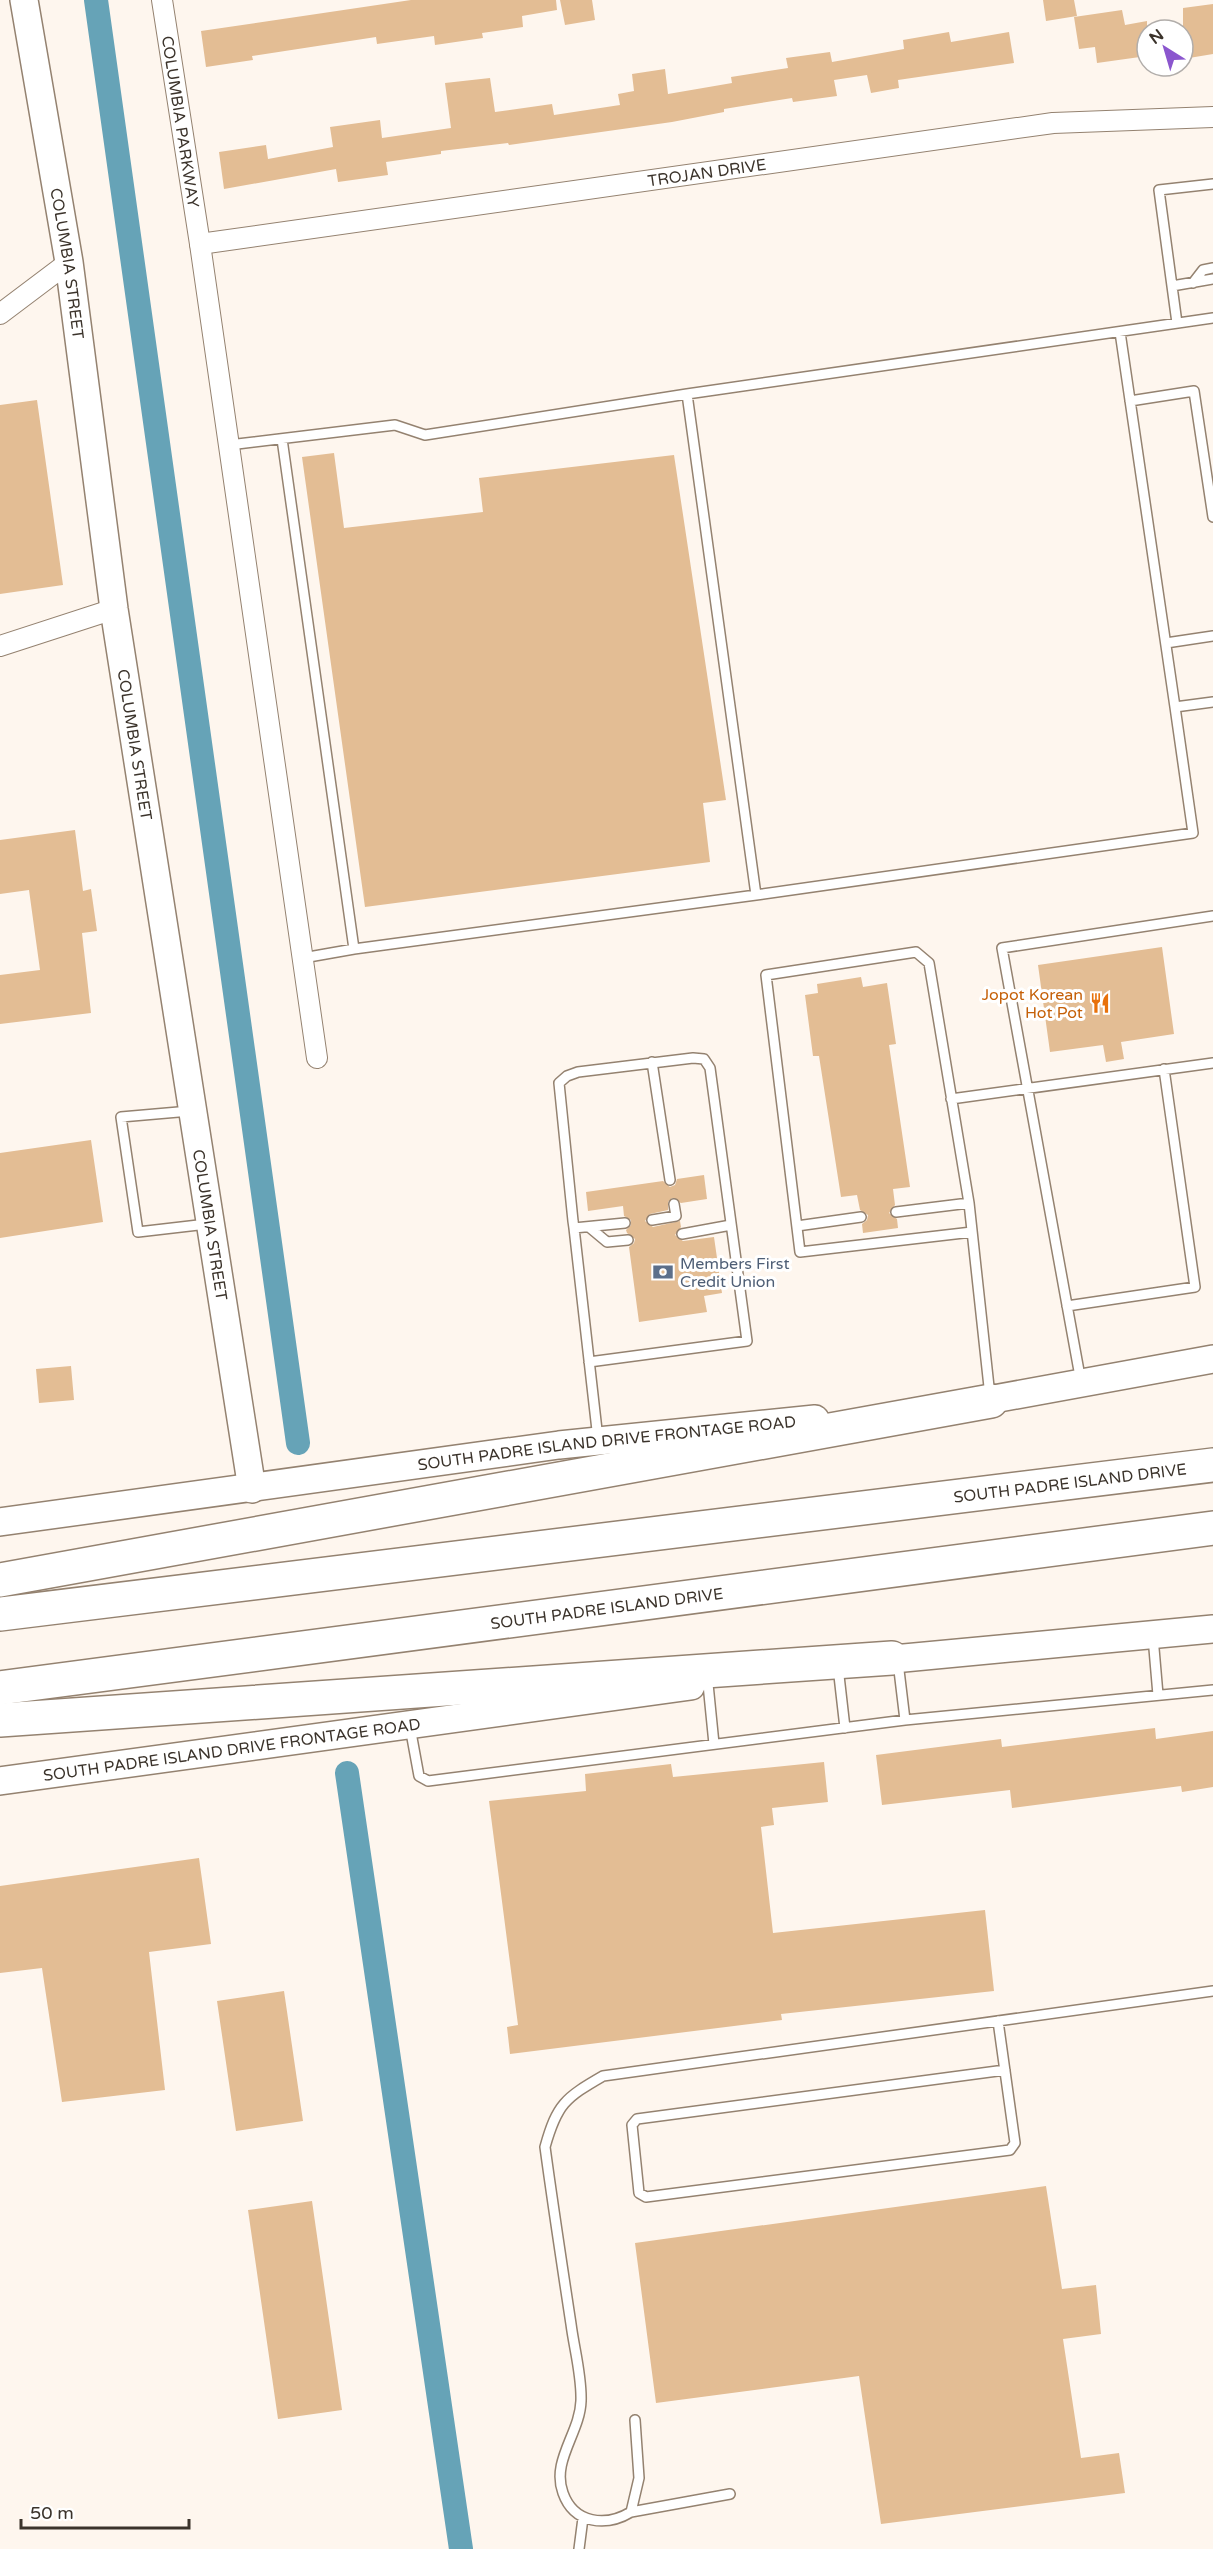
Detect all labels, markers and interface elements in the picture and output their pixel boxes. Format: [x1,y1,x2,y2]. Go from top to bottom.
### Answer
north arrow [1135,18,1195,78]
text: N [1145,25,1168,49]
street label: COLUMBIA PARKWAY [157,34,203,209]
street label: TROJAN DRIVE [646,155,768,191]
street label: COLUMBIA STREET [45,186,88,341]
street label: COLUMBIA STREET [113,668,156,822]
place label: Jopot Korean Hot Pot [982,985,1083,1023]
restaurant icon: Jopot Korean Hot Pot [1088,991,1112,1015]
street label: COLUMBIA STREET [188,1148,231,1302]
place label: Members First Credit Union [680,1254,790,1292]
bank icon: Members First Credit Union [651,1260,675,1284]
street label: SOUTH PADRE ISLAND DRIVE FRONTAGE ROAD [416,1412,797,1475]
street label: SOUTH PADRE ISLAND DRIVE [952,1459,1188,1508]
street label: SOUTH PADRE ISLAND DRIVE [489,1584,724,1634]
street label: SOUTH PADRE ISLAND DRIVE FRONTAGE ROAD [42,1714,422,1786]
scale bar [21,2492,189,2530]
text: 50 m [30,2502,74,2524]

